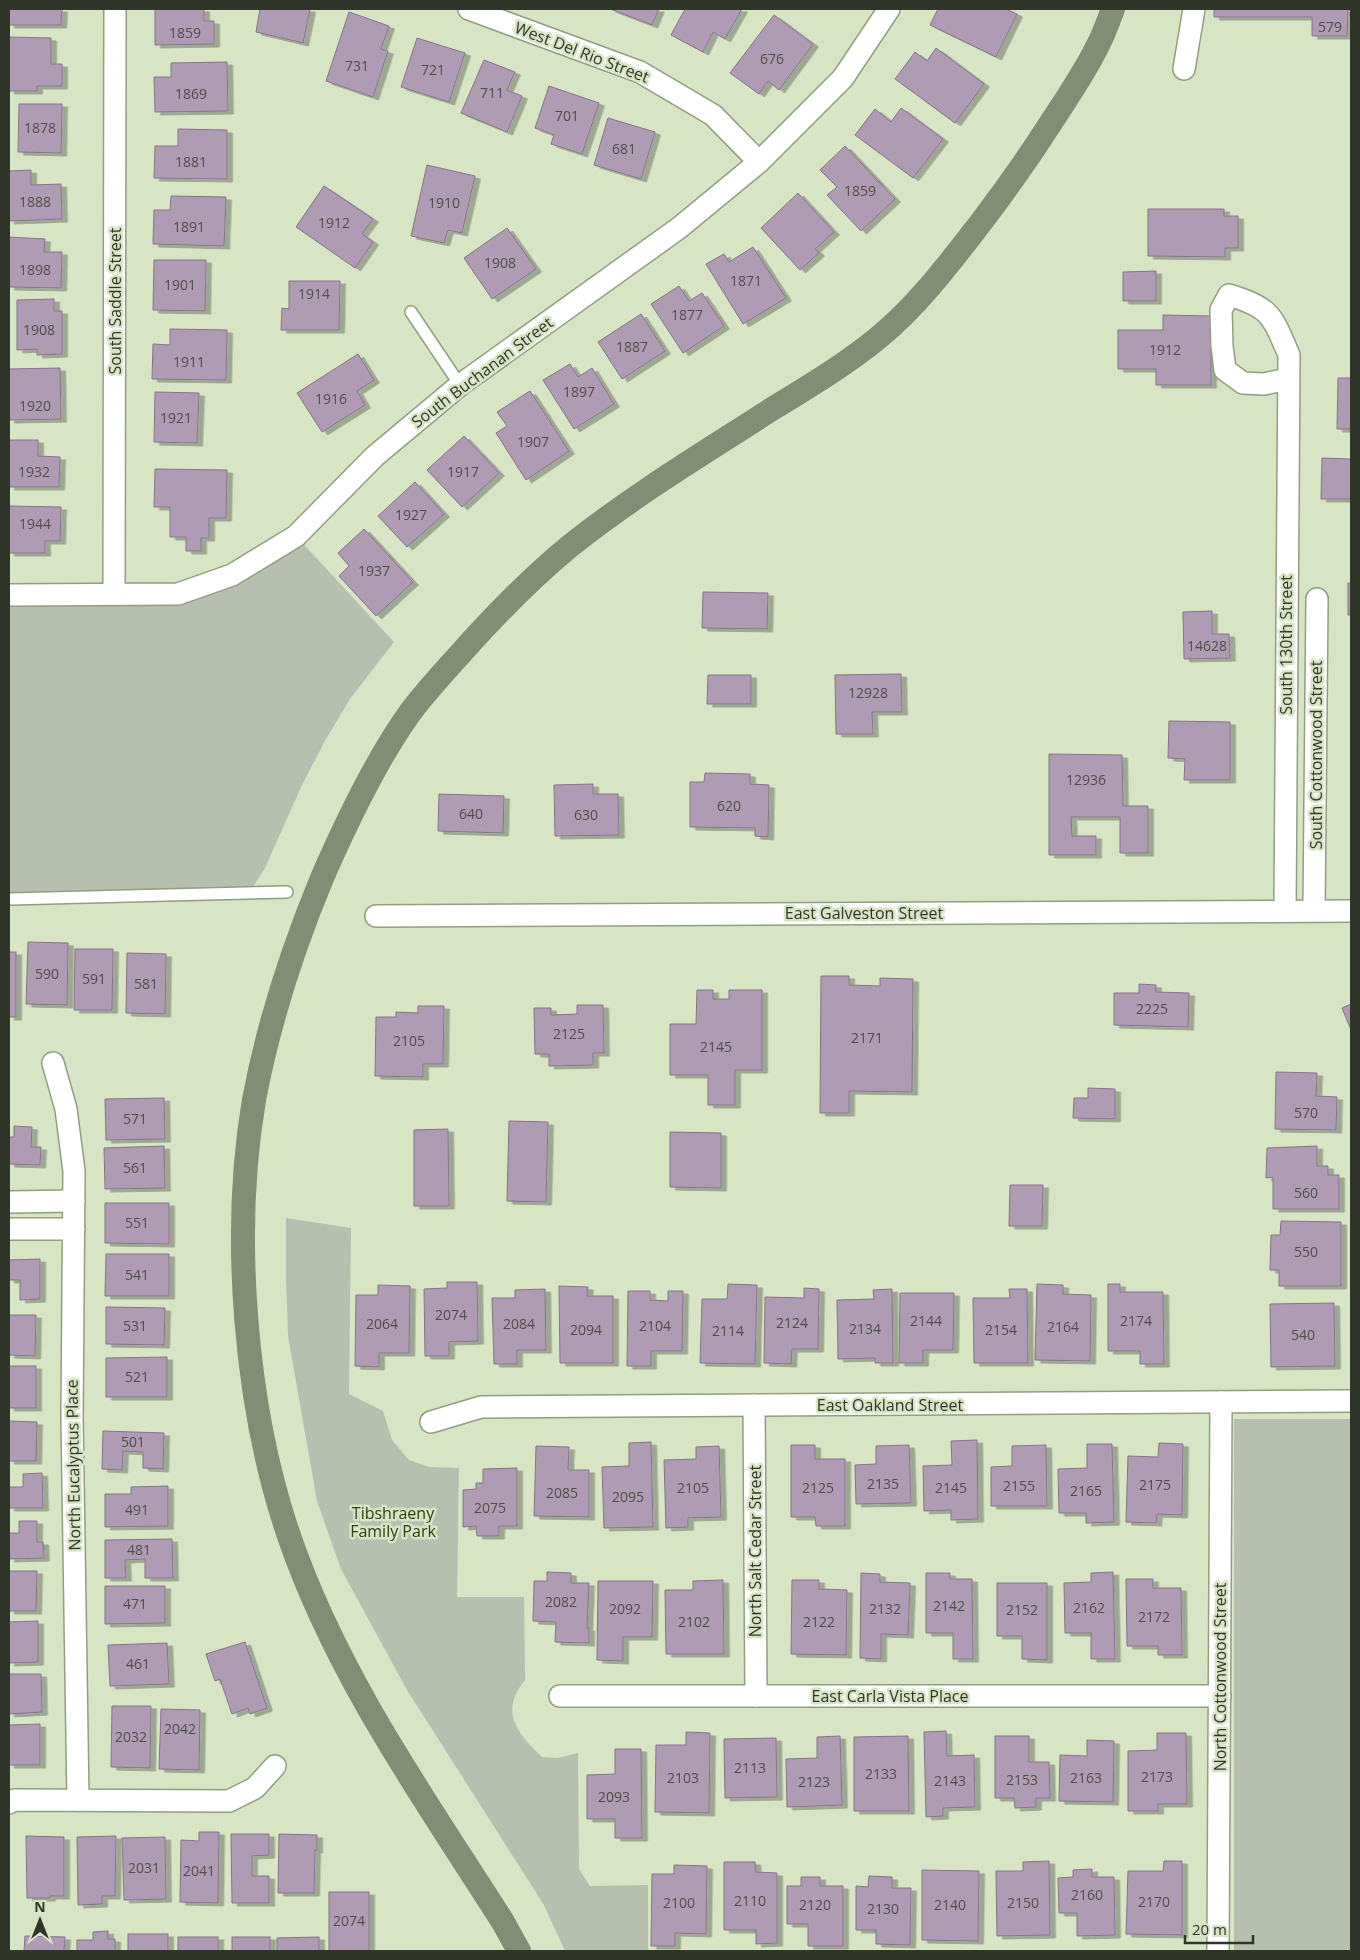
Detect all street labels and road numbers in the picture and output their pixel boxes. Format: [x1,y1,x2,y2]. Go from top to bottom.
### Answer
street label: West Del Rio Street [512,16,653,88]
street label: South Saddle Street [104,227,126,375]
street label: South Buchanan Street [407,311,557,432]
street label: South 130th Street [1275,575,1297,715]
street label: South Cottonwood Street [1305,660,1327,849]
street label: East Galveston Street [785,902,944,924]
street label: North Eucalyptus Place [61,1379,85,1551]
street label: East Oakland Street [817,1394,963,1416]
street label: North Salt Cedar Street [744,1464,766,1637]
street label: North Cottonwood Street [1209,1582,1231,1771]
street label: East Carla Vista Place [811,1685,969,1707]

